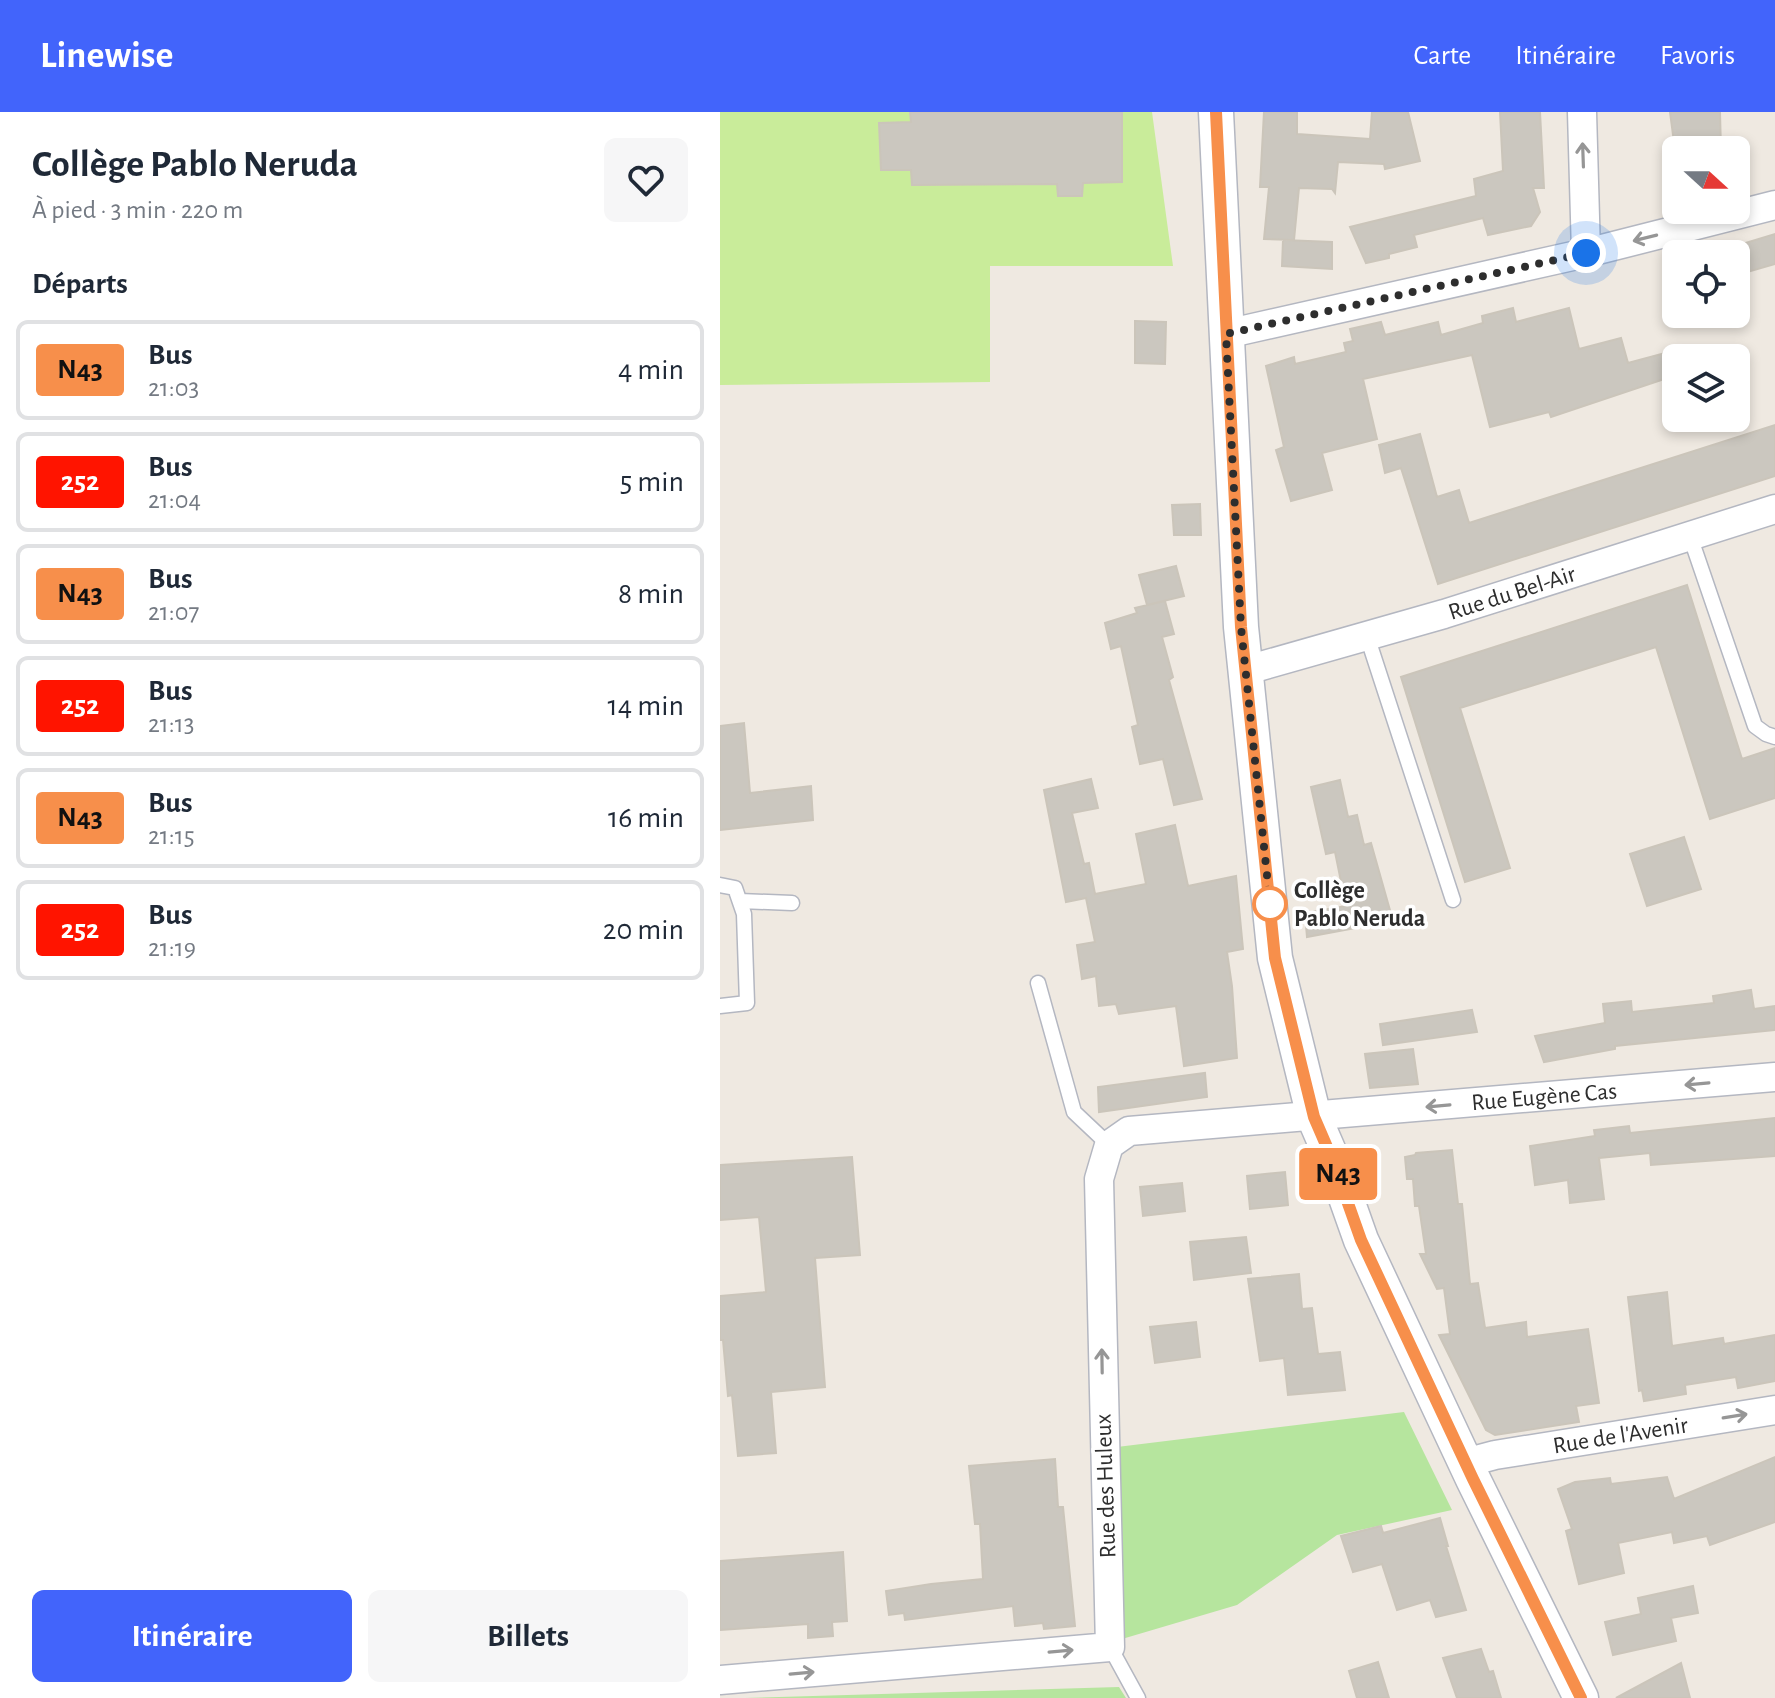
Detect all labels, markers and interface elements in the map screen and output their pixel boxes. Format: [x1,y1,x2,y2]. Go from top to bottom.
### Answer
text: Linewise [40,37,173,75]
text: Carte [1414,42,1471,70]
text: Itinéraire [1515,42,1616,70]
text: Favoris [1660,42,1735,70]
north arrow [1662,136,1750,224]
map controls [1662,136,1750,432]
button: heart [604,138,688,222]
one-way arrow [1576,142,1591,169]
text: Collège Pablo Neruda [32,146,358,184]
text: À pied · 3 min · 220 m [32,197,243,223]
one-way arrow [1633,231,1659,246]
your location [1566,233,1606,273]
button: locate [1662,240,1750,328]
text: Départs [32,269,128,299]
text: Bus [148,340,193,370]
button: layers [1662,344,1750,432]
text: 4 min [618,355,684,385]
text: N43 [57,356,103,384]
text: 21:03 [148,375,199,401]
text: Bus [148,452,193,482]
text: 5 min [620,467,684,497]
text: 252 [61,468,99,496]
text: 21:04 [148,487,201,513]
street label: Rue du Bel-Air [1446,562,1579,625]
text: Bus [148,564,193,594]
text: 8 min [618,579,684,609]
text: N43 [57,580,103,608]
text: 21:07 [148,599,199,625]
text: Bus [148,676,193,706]
text: 14 min [608,691,684,721]
text: 252 [61,692,99,720]
text: 21:13 [148,711,194,737]
text: Bus [148,788,193,818]
text: 16 min [608,803,684,833]
text: N43 [57,804,103,832]
text: 21:15 [148,823,195,849]
place label: Collège Pablo Neruda [1294,879,1425,931]
marker: Collège Pablo Neruda [1253,887,1287,921]
text: Bus [148,900,193,930]
text: 20 min [603,915,684,945]
text: 252 [61,916,99,944]
text: 21:19 [148,935,196,961]
one-way arrow [1684,1076,1711,1091]
street label: Rue Eugène Cas [1470,1079,1618,1115]
one-way arrow [1425,1099,1452,1114]
line badge: N43 [1292,1148,1384,1200]
text: N43 [1315,1160,1361,1188]
one-way arrow [1094,1348,1110,1375]
one-way arrow [1722,1408,1747,1423]
street label: Rue des Huleux [1091,1413,1121,1559]
street label: Rue de l'Avenir [1551,1413,1690,1459]
button: Itinéraire [32,1590,352,1682]
button: Billets [368,1590,688,1682]
one-way arrow [1047,1643,1074,1658]
one-way arrow [788,1665,815,1680]

